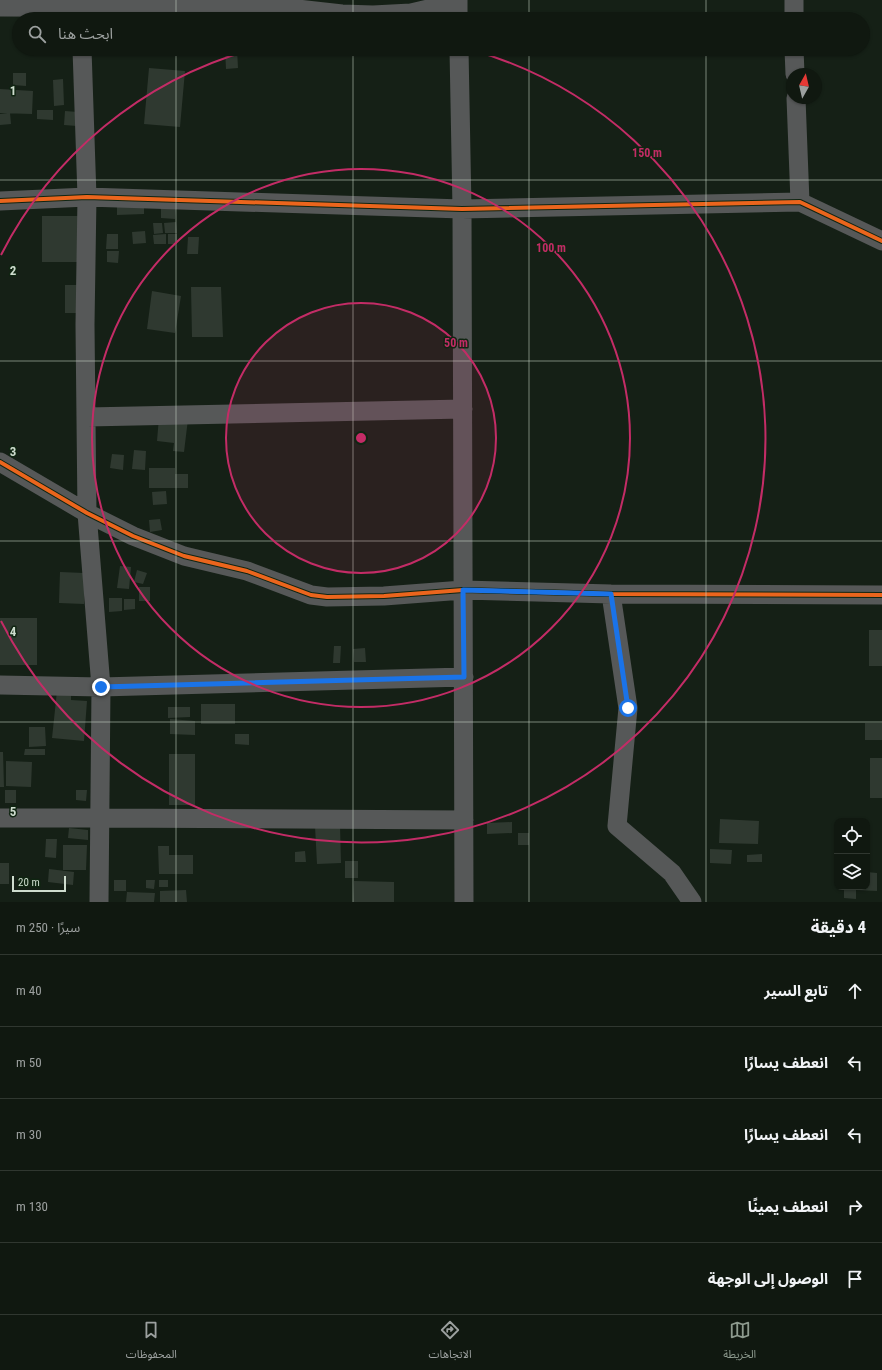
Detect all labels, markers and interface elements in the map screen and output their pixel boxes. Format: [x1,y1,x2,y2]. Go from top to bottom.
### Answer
search box [12,12,870,56]
icon: search [26,23,48,45]
text: ابحث هنا [58,25,113,43]
north arrow [786,68,822,104]
text: 1 [10,83,16,98]
text: 150 m [632,146,662,160]
text: 100 m [536,241,566,255]
text: 2 [10,263,17,278]
text: 50 m [444,336,468,350]
centre of rings [354,431,368,445]
text: 3 [10,444,16,459]
text: 4 [10,624,17,639]
route end [92,678,110,696]
route start [619,699,637,717]
text: 5 [10,804,17,819]
map controls [834,818,870,890]
button: locate [834,818,870,854]
button: layers [834,854,870,890]
scale bar [12,874,66,893]
text: 20 m [18,876,40,889]
text: 4 دقيقة [811,917,866,937]
text: سيرًا · 250 m [16,920,80,935]
icon: ahead [844,980,866,1002]
text: تابع السير [764,982,828,1000]
text: 40 m [16,983,42,998]
icon: left [844,1052,866,1074]
text: انعطف يسارًا [744,1054,828,1072]
text: 50 m [16,1055,42,1070]
icon: left [844,1124,866,1146]
text: انعطف يسارًا [744,1126,828,1144]
text: 30 m [16,1127,42,1142]
icon: right [844,1196,866,1218]
text: انعطف يمينًا [748,1198,828,1216]
text: 130 m [16,1199,48,1214]
icon: arrive [844,1268,866,1290]
text: الوصول إلى الوجهة [708,1270,828,1288]
tab: المحفوظات [126,1319,177,1366]
tab: الاتجاهات [429,1319,472,1366]
tab: الخريطة [723,1319,756,1366]

